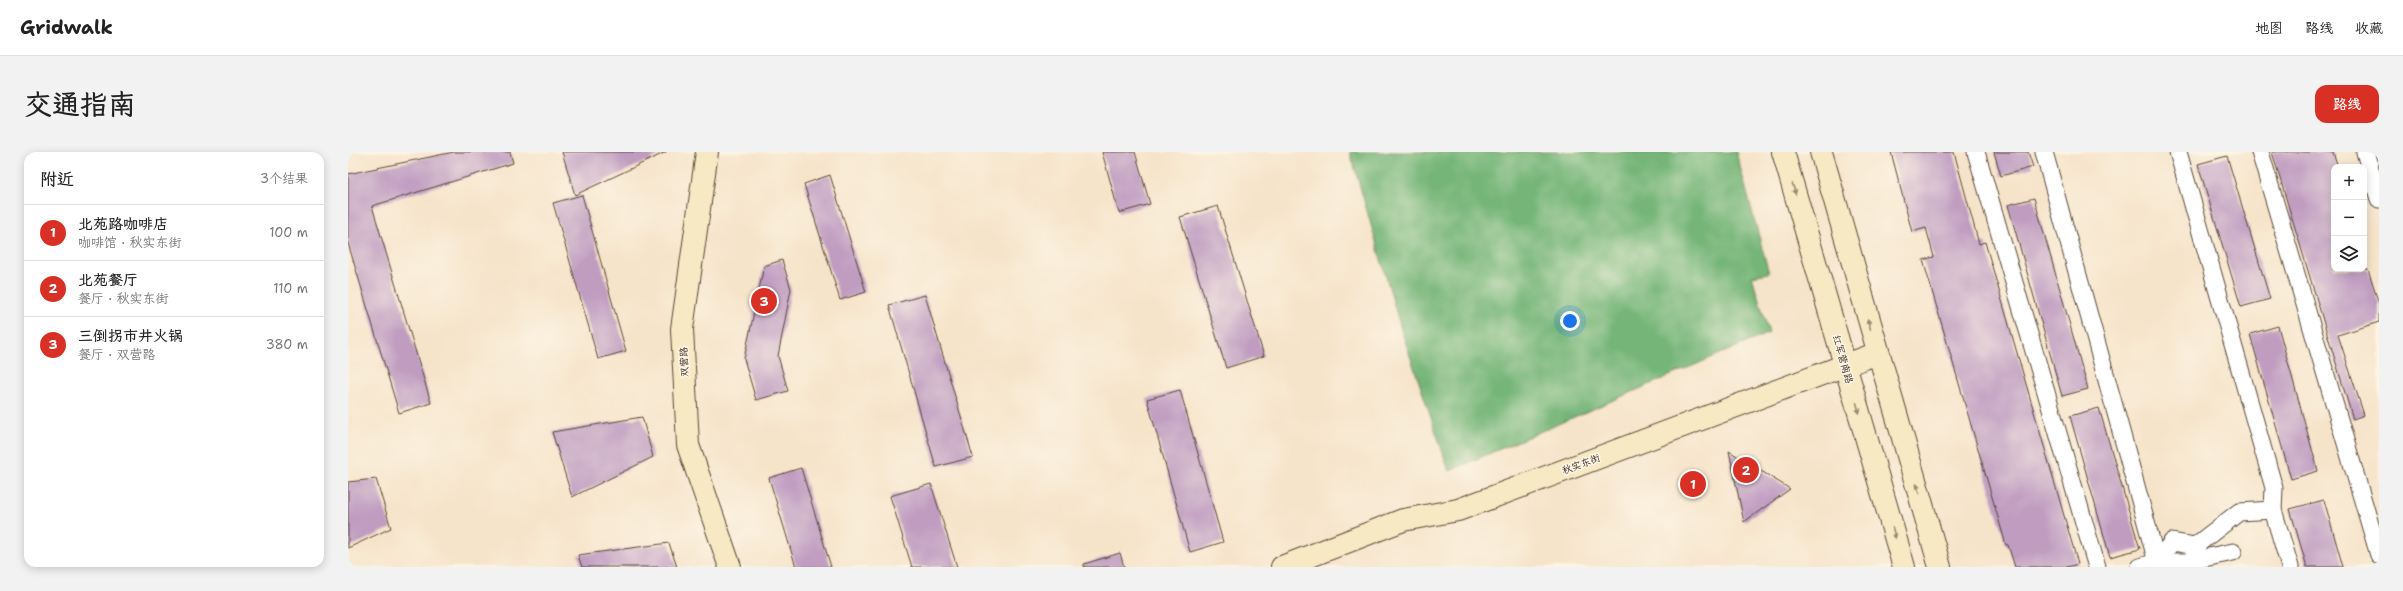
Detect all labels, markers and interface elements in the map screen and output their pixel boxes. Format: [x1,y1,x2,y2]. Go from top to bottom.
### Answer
text: Gridwalk [20,15,113,40]
text: 地图 [2255,19,2283,37]
text: 路线 [2305,19,2333,37]
text: 收藏 [2355,19,2383,37]
text: 交通指南 [24,85,136,123]
button: 路线 [2315,85,2379,123]
map controls [2331,164,2367,272]
button: + [2331,164,2367,200]
text: 附近 [40,168,74,190]
text: 3个结果 [260,170,308,187]
one-way arrow [1791,184,1797,196]
button: − [2331,200,2367,236]
text: 北苑路咖啡店 [78,214,168,234]
text: 1 [50,224,56,241]
text: 100 m [269,224,308,241]
text: 咖啡馆 · 秋实东街 [78,234,182,251]
button: layers [2331,236,2367,272]
text: 北苑餐厅 [78,270,138,290]
text: 2 [48,280,58,297]
text: 110 m [273,280,308,297]
pin: 3 [751,286,777,316]
text: 餐厅 · 秋实东街 [78,290,169,307]
your location [1560,311,1580,331]
one-way arrow [1866,318,1872,330]
text: 三倒拐市井火锅 [78,326,183,346]
street label: 红军营南路 [1830,333,1856,385]
text: 3 [48,336,58,353]
text: 380 m [266,336,308,353]
text: 餐厅 · 双营路 [78,346,156,363]
street label: 双营路 [677,347,691,377]
one-way arrow [1855,402,1861,415]
street label: 秋实东街 [1560,451,1602,477]
pin: 2 [1733,455,1759,485]
pin: 1 [1680,469,1706,499]
one-way arrow [1914,483,1920,496]
one-way arrow [1891,527,1897,539]

